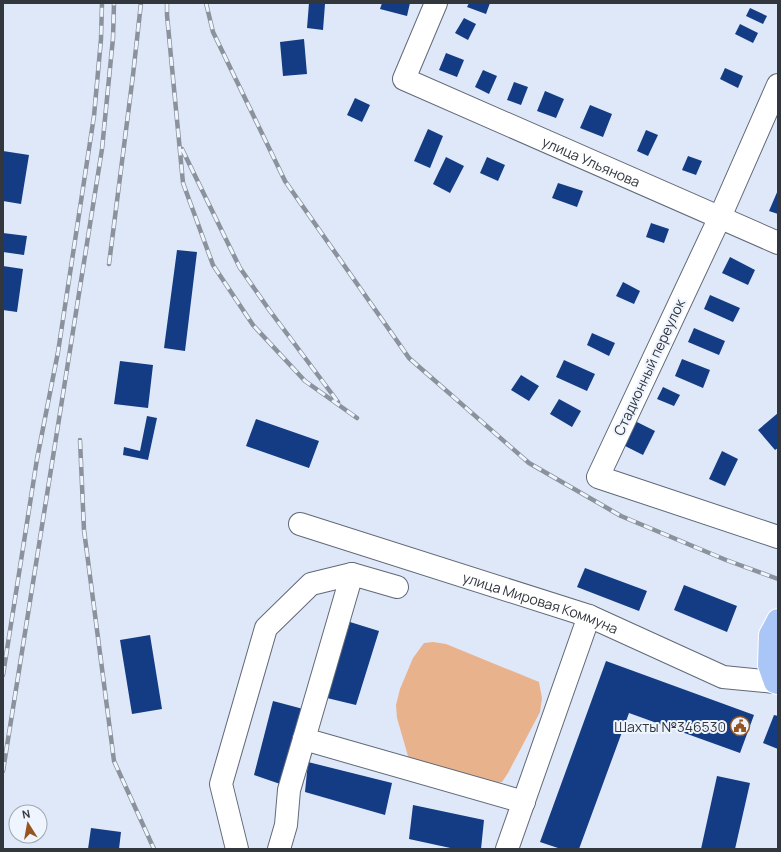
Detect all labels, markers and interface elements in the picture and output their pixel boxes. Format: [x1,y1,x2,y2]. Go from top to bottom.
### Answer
street label: улица Ульянова [539,131,643,191]
street label: Стадионный переулок [609,295,689,438]
street label: улица Мировая Коммуна [460,567,622,638]
public building icon: Шахты №346530 [729,715,751,737]
place label: Шахты №346530 [614,717,726,736]
north arrow [8,804,48,844]
text: N [21,806,31,822]

